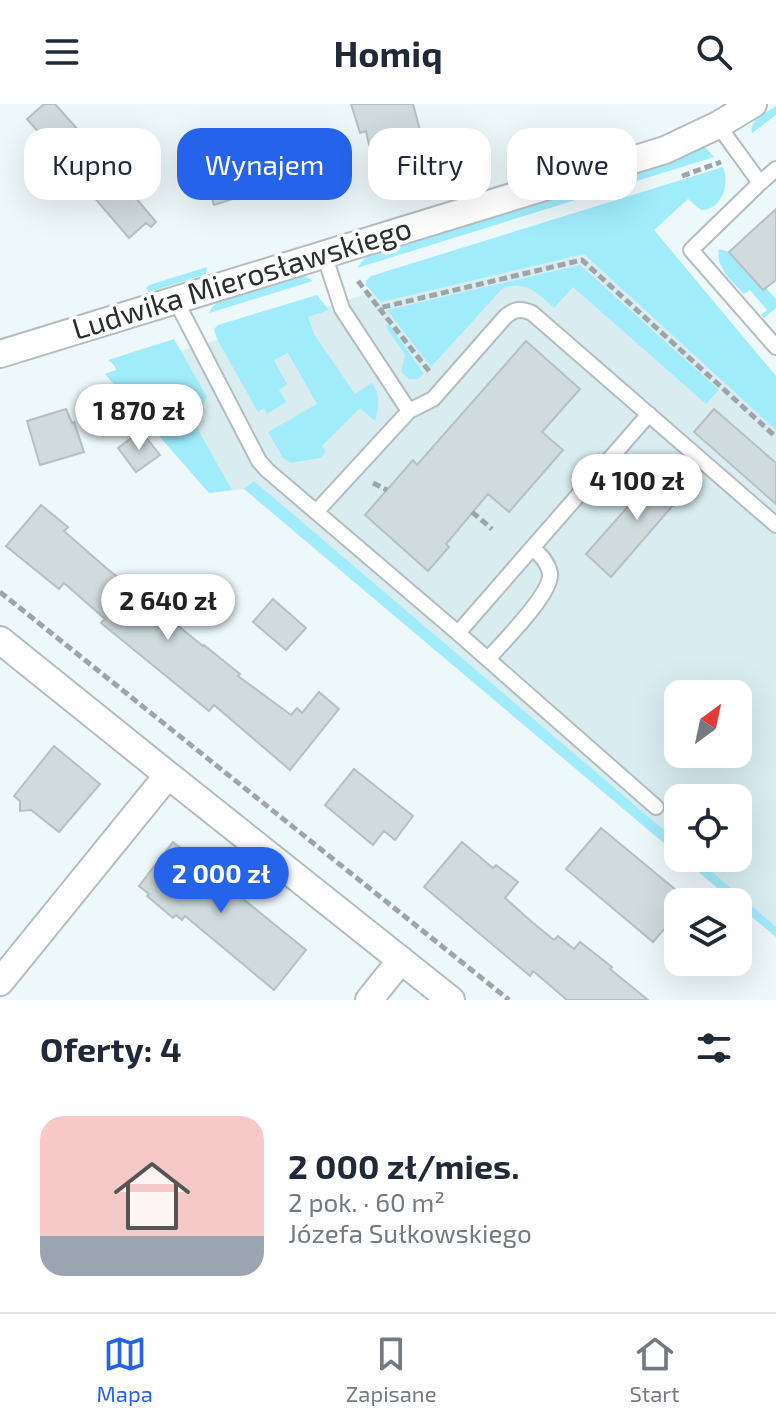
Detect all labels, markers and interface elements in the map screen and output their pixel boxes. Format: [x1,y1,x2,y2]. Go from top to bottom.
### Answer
icon: menu [40,30,84,74]
icon: search [692,30,736,74]
text: Homiq [333,31,443,74]
chip: Kupno [24,128,161,200]
chip: Wynajem [177,128,352,200]
chip: Filtry [368,128,491,200]
chip: Nowe [507,128,637,200]
street label: Ludwika Mierosławskiego [67,208,415,346]
pin: 1 870 zł [56,384,222,452]
text: 1 870 zł [93,394,185,425]
pin: 4 100 zł [554,454,720,522]
text: 4 100 zł [590,464,684,495]
pin: 2 640 zł [85,574,251,642]
text: 2 640 zł [119,584,217,615]
north arrow [664,680,752,768]
map controls [664,680,752,976]
button: locate [664,784,752,872]
pin: 2 000 zł [138,847,304,915]
text: 2 000 zł [172,857,270,888]
button: layers [664,888,752,976]
icon: filters [692,1026,736,1070]
text: Oferty: 4 [40,1028,182,1069]
text: 2 000 zł/mies. [288,1145,519,1186]
icon: home [104,1148,200,1244]
text: 2 pok. · 60 m² [288,1186,445,1217]
text: Józefa Sułkowskiego [288,1217,532,1248]
tab: Mapa [97,1332,153,1406]
tab: Zapisane [346,1332,436,1406]
tab: Start [630,1332,679,1406]

